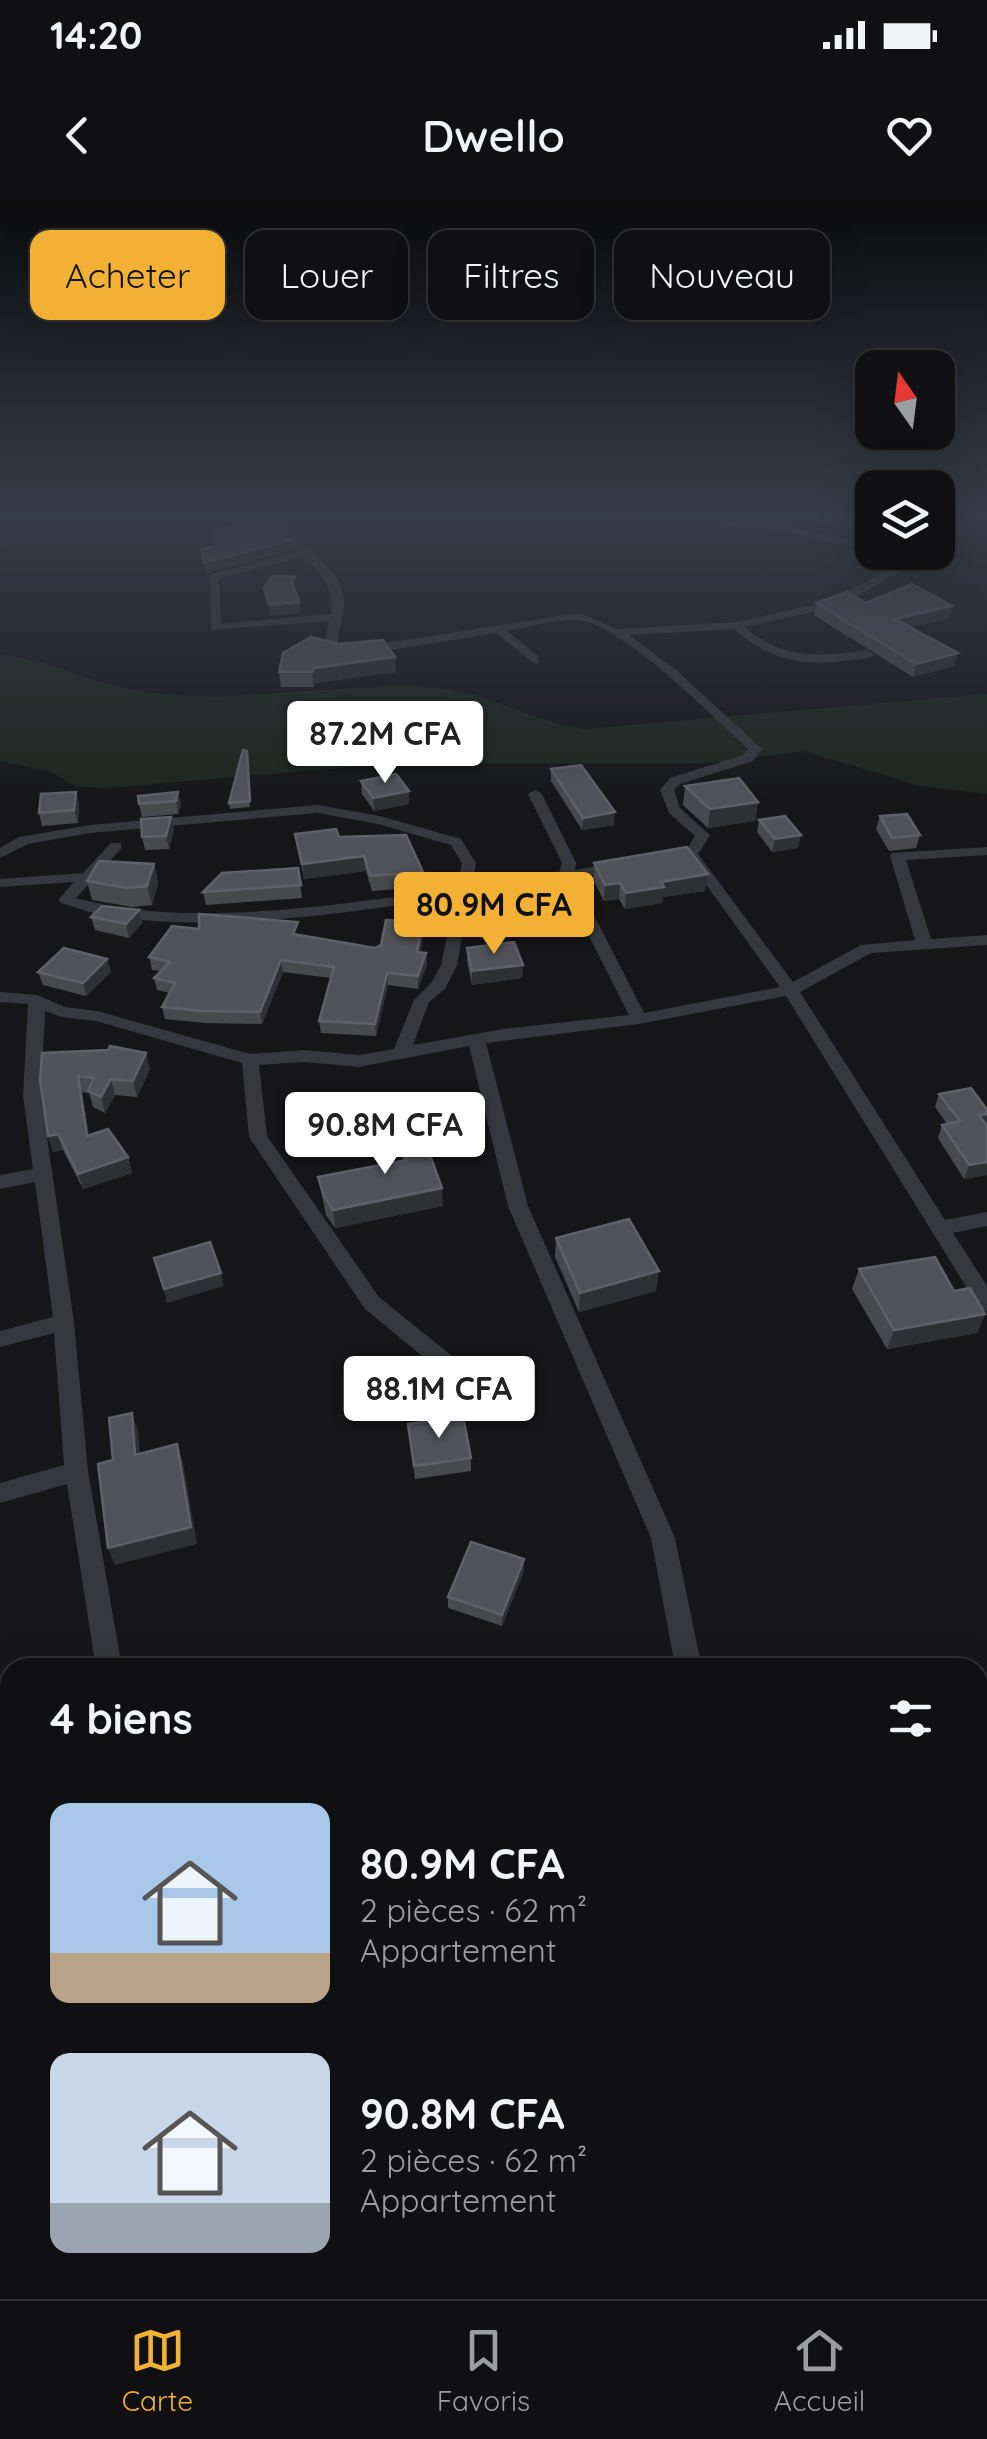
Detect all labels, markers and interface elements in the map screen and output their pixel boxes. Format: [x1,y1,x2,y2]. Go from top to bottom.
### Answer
text: 14:20 [50,11,142,59]
text: Dwello [422,107,565,163]
icon: back [50,108,105,163]
icon: heart [882,108,937,163]
chip: Acheter [30,230,225,320]
chip: Louer [245,230,408,320]
chip: Filtres [428,230,594,320]
chip: Nouveau [614,230,830,320]
north arrow [855,350,955,450]
map controls [855,350,955,570]
button: layers [855,470,955,570]
pin: 87.2M CFA [271,701,499,786]
text: 87.2M CFA [309,713,461,753]
pin: 80.9M CFA [380,872,608,957]
text: 80.9M CFA [416,884,572,924]
pin: 90.8M CFA [271,1092,499,1177]
text: 90.8M CFA [307,1104,463,1144]
pin: 88.1M CFA [325,1356,553,1441]
text: 88.1M CFA [366,1368,512,1408]
icon: filters [883,1691,938,1746]
text: 4 biens [50,1692,193,1745]
text: 80.9M CFA [360,1837,565,1890]
icon: home [130,1843,250,1963]
text: 2 pièces · 62 m² [360,1890,587,1930]
text: Appartement [360,1930,557,1970]
text: 90.8M CFA [360,2087,565,2140]
icon: home [130,2093,250,2213]
text: 2 pièces · 62 m² [360,2140,587,2180]
text: Appartement [360,2180,557,2220]
tab: Carte [122,2323,193,2418]
tab: Favoris [437,2323,530,2418]
tab: Accueil [774,2323,865,2418]

